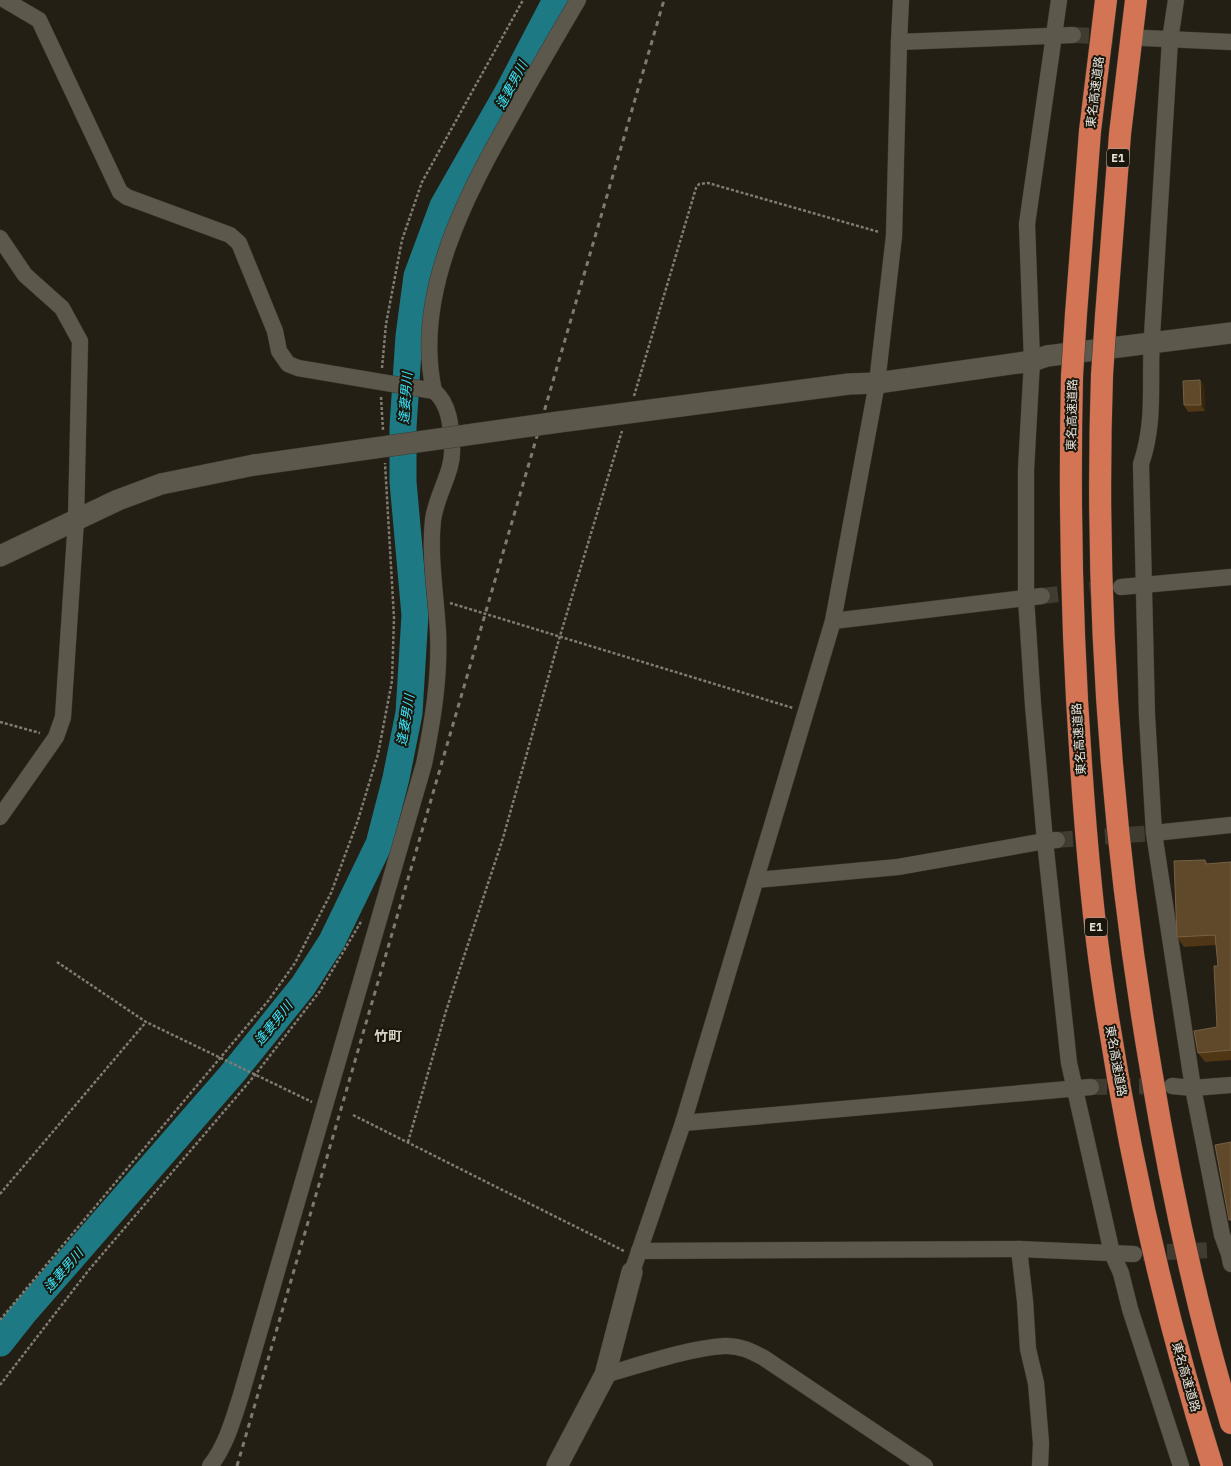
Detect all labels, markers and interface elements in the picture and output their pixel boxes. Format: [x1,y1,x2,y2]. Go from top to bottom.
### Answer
street label: 東名高速道路 [1083,55,1106,129]
water label: 逢妻男川 [492,57,532,112]
road number: E1 [1107,149,1129,167]
water label: 逢妻男川 [395,370,416,425]
street label: 東名高速道路 [1063,379,1080,451]
water label: 逢妻男川 [393,691,418,747]
street label: 東名高速道路 [1069,703,1088,775]
road number: E1 [1085,918,1107,936]
water label: 逢妻男川 [250,996,298,1049]
street label: 東名高速道路 [1103,1024,1130,1098]
district label: 竹町 [374,1027,402,1045]
water label: 逢妻男川 [40,1244,88,1296]
street label: 東名高速道路 [1169,1340,1204,1414]

